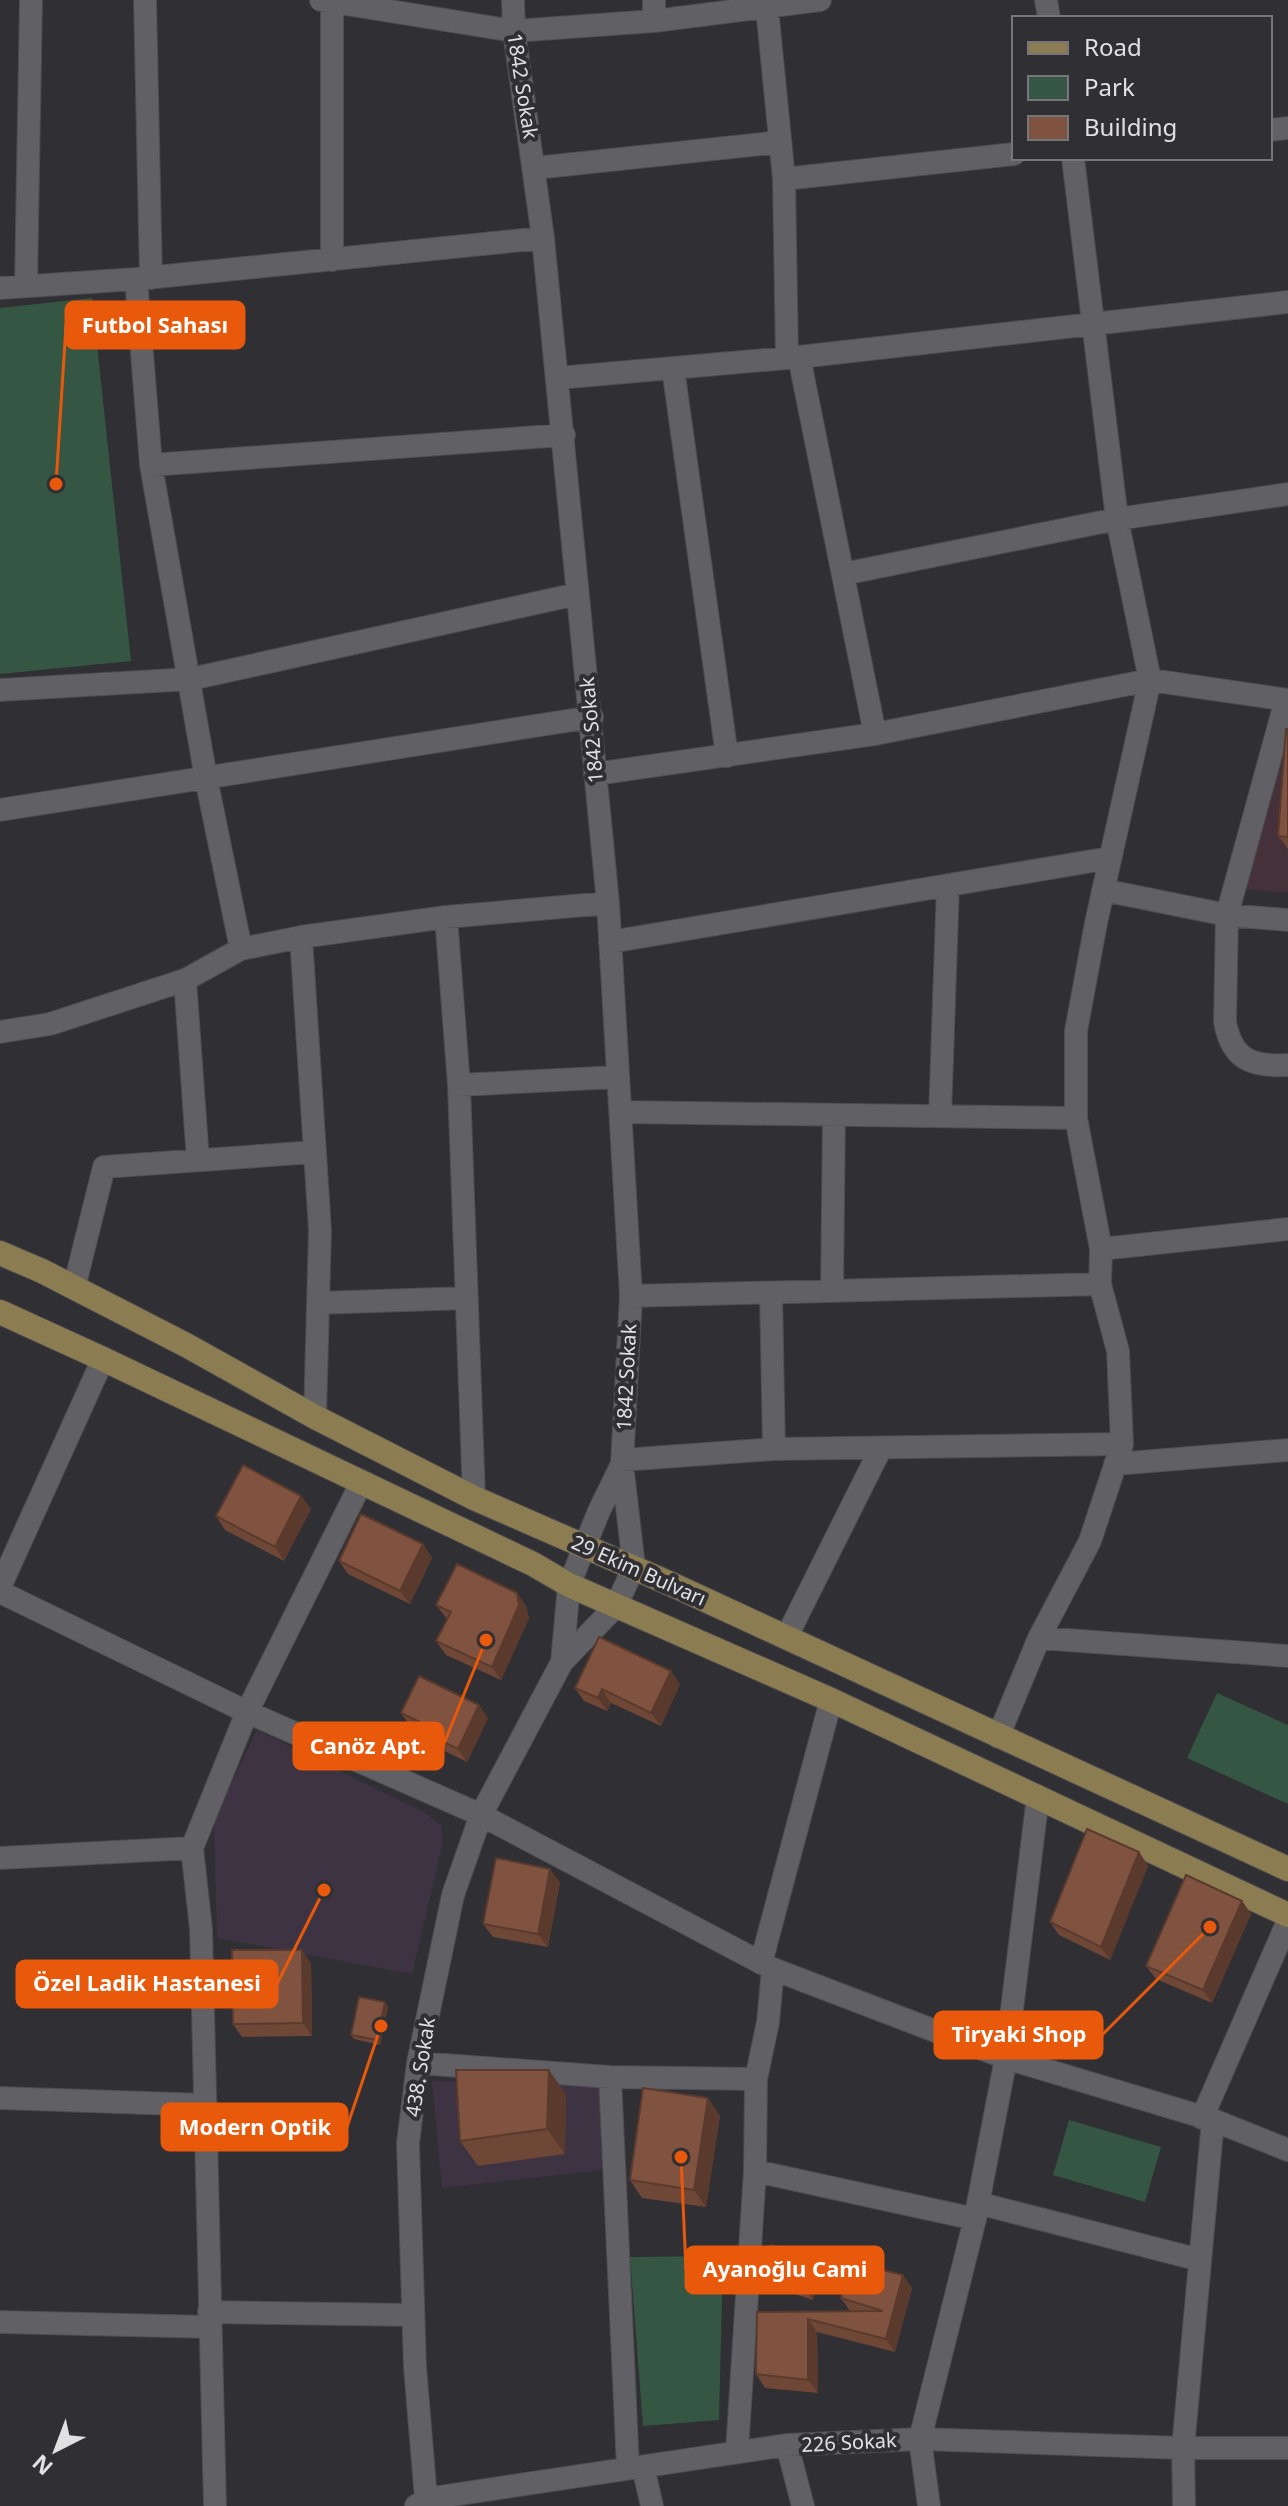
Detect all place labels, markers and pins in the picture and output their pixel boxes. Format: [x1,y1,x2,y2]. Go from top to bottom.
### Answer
callout: Futbol Sahası [66,302,244,348]
callout: Canöz Apt. [294,1723,443,1769]
callout: Özel Ladik Hastanesi [17,1961,277,2007]
callout: Tiryaki Shop [935,2012,1102,2058]
callout: Modern Optik [162,2104,347,2150]
callout: Ayanoğlu Cami [686,2247,883,2293]

